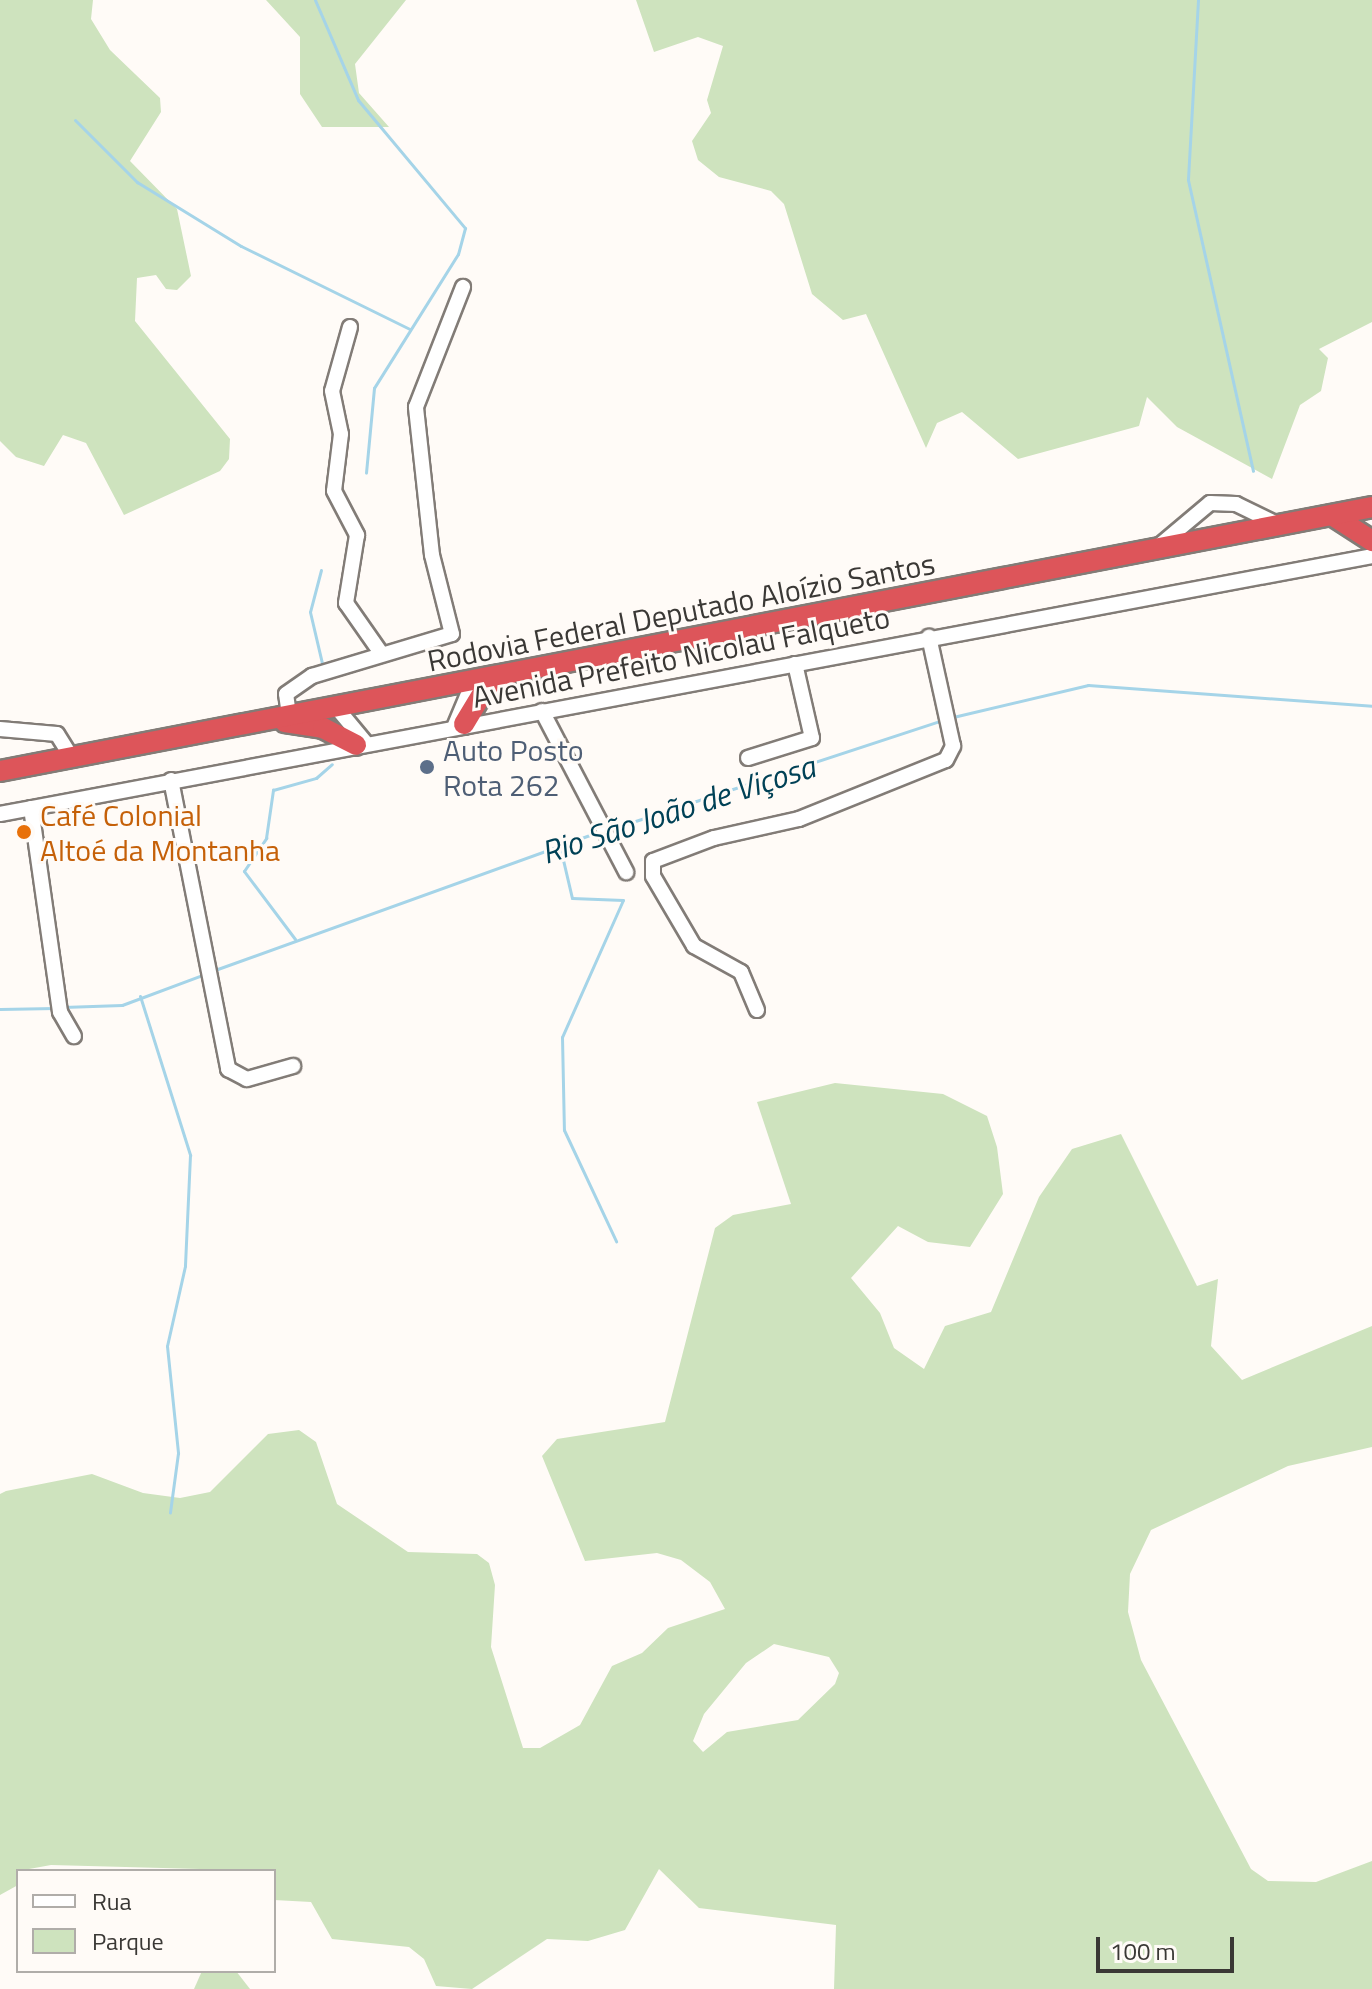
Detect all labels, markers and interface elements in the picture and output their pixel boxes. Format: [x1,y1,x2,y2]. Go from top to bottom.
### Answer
street label: Rodovia Federal Deputado Aloízio Santos [424,545,938,679]
street label: Avenida Prefeito Nicolau Falqueto [469,599,893,715]
place label: Auto Posto Rota 262 [443,732,584,802]
water label: Rio São João de Viçosa [536,747,820,871]
marker: Auto Posto Rota 262 [418,758,436,776]
place label: Café Colonial Altoé da Montanha [40,797,280,868]
marker: Café Colonial Altoé da Montanha [15,823,33,841]
legend [16,1869,276,1973]
text: Rua [92,1883,131,1919]
scale bar [1100,1921,1238,1971]
text: Parque [92,1923,164,1959]
text: 100 m [1110,1933,1176,1969]

